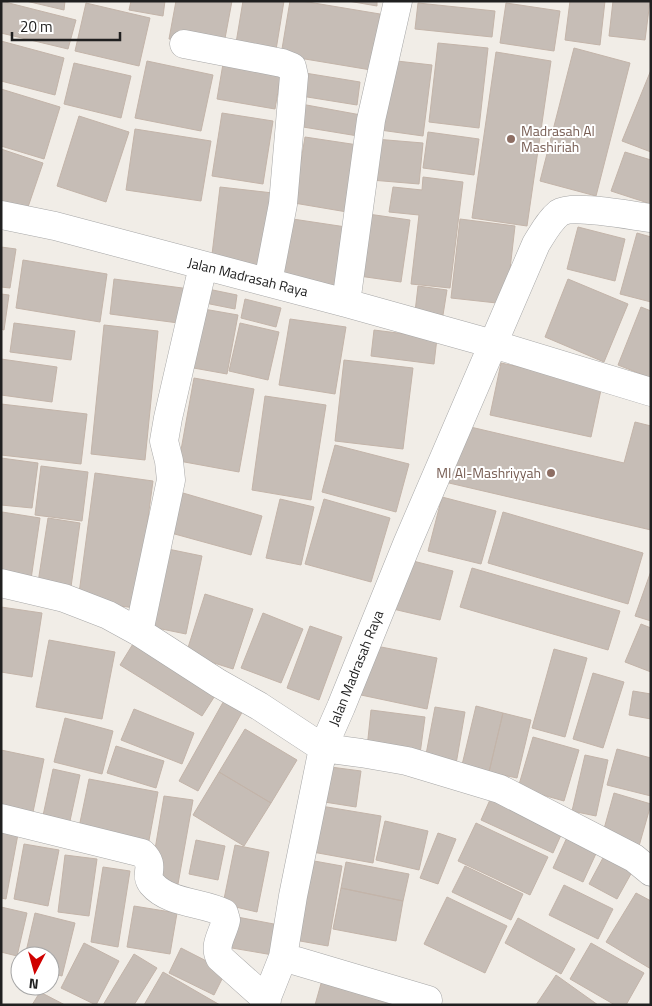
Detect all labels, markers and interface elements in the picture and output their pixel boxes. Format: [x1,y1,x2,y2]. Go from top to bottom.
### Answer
scale bar [12,10,120,42]
text: 20 m [20,15,53,38]
place label: Madrasah Al Mashiriah [521,120,595,157]
marker: Madrasah Al Mashiriah [505,133,517,145]
street label: Jalan Madrasah Raya [186,251,310,302]
place label: MI Al-Mashriyyah [436,462,541,483]
marker: MI Al-Mashriyyah [545,467,557,479]
street label: Jalan Madrasah Raya [323,607,388,729]
north arrow [10,946,60,996]
text: N [28,973,40,995]

